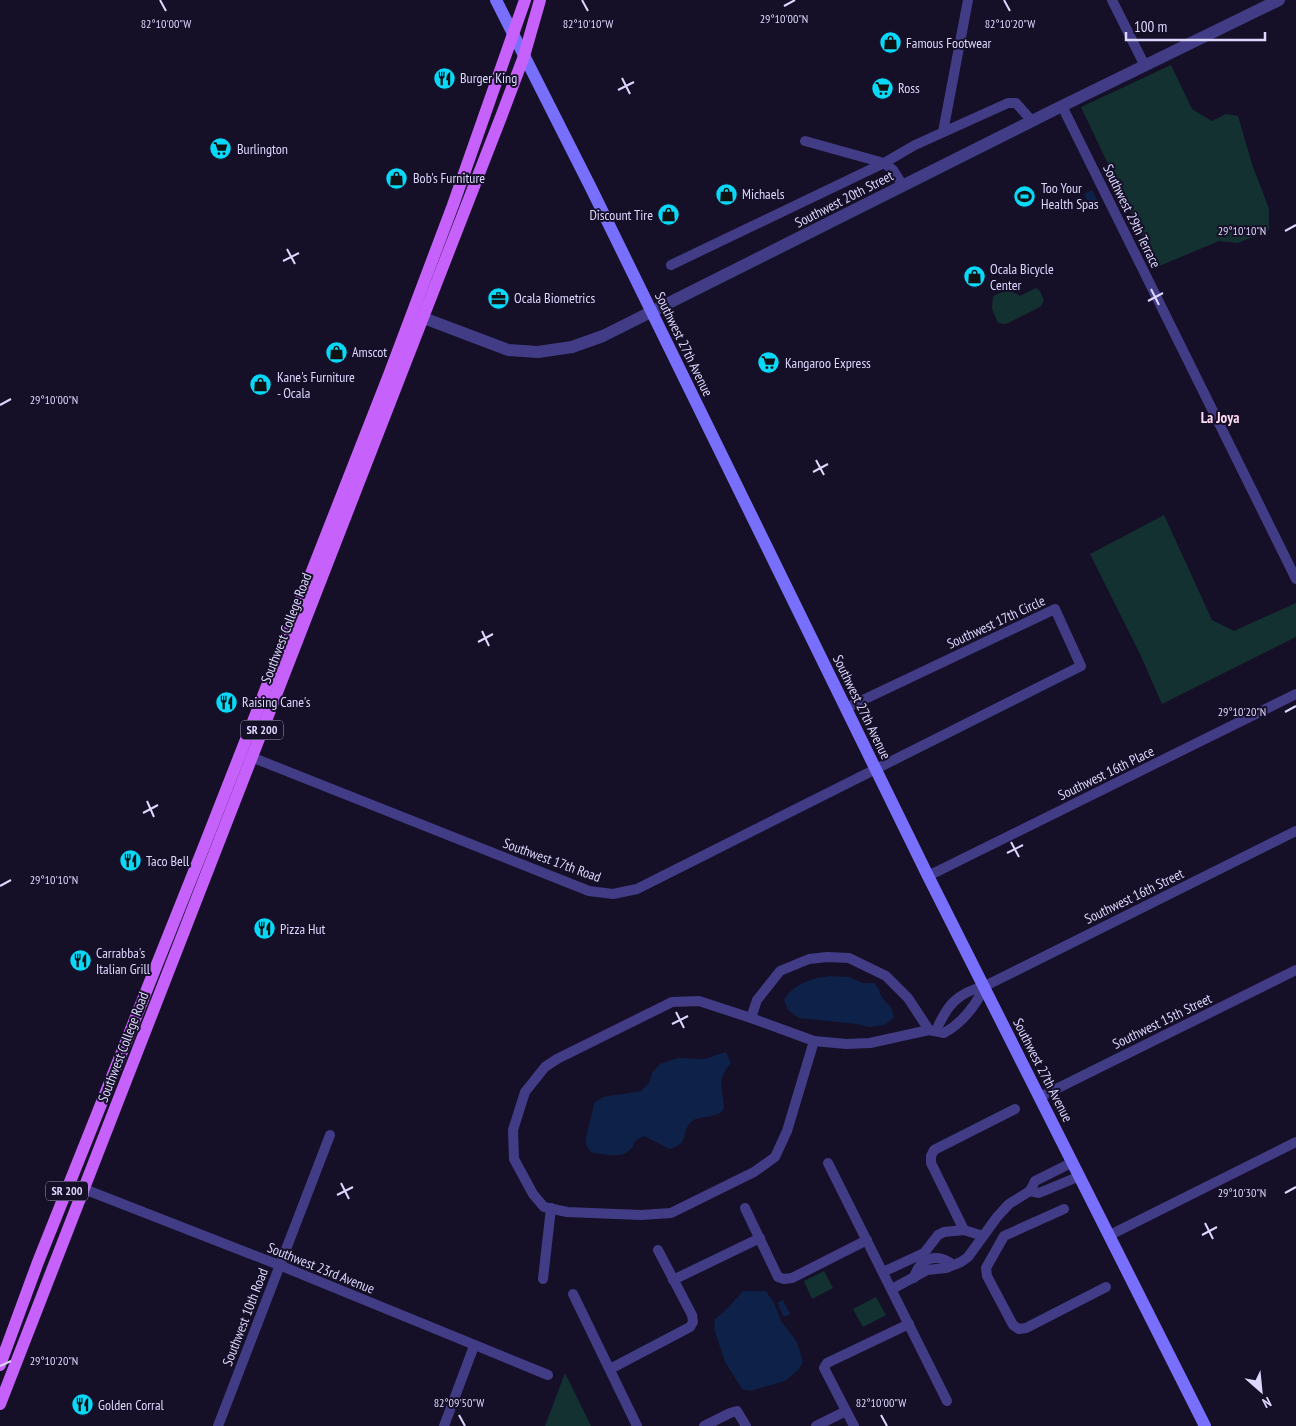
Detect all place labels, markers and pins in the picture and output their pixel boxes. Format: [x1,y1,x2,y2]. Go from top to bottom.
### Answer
shop icon: Famous Footwear [878,31,902,55]
place label: Famous Footwear [906,34,992,52]
restaurant icon: Burger King [432,66,456,90]
place label: Burger King [460,69,517,87]
supermarket icon: Ross [870,76,894,100]
place label: Ross [898,79,920,97]
supermarket icon: Burlington [209,137,233,161]
place label: Burlington [237,140,288,158]
shop icon: Bob's Furniture [385,166,409,190]
place label: Bob's Furniture [413,169,485,187]
place label: Too Your Health Spas [1041,179,1099,213]
shop icon: Michaels [714,182,738,206]
sports icon: Too Your Health Spas [1013,184,1037,208]
place label: Michaels [742,185,785,203]
shop icon: Discount Tire [657,203,681,227]
place label: Discount Tire [589,206,653,224]
place label: Ocala Bicycle Center [990,260,1054,294]
shop icon: Ocala Bicycle Center [962,265,986,289]
office icon: Ocala Biometrics [486,286,510,310]
place label: Ocala Biometrics [514,289,595,307]
shop icon: Amscot [324,340,348,364]
place label: Amscot [352,343,387,361]
supermarket icon: Kangaroo Express [757,351,781,375]
place label: Kangaroo Express [785,354,871,372]
place label: Kane's Furniture - Ocala [277,368,355,402]
shop icon: Kane's Furniture - Ocala [249,373,273,397]
restaurant icon: Raising Cane's [214,690,238,714]
place label: Raising Cane's [242,693,311,711]
restaurant icon: Taco Bell [118,849,142,873]
place label: Taco Bell [146,852,190,870]
restaurant icon: Pizza Hut [252,917,276,941]
place label: Pizza Hut [280,920,326,938]
place label: Carrabba's Italian Grill [96,944,151,978]
restaurant icon: Carrabba's Italian Grill [68,949,92,973]
restaurant icon: Golden Corral [70,1393,94,1417]
place label: Golden Corral [98,1396,164,1414]

